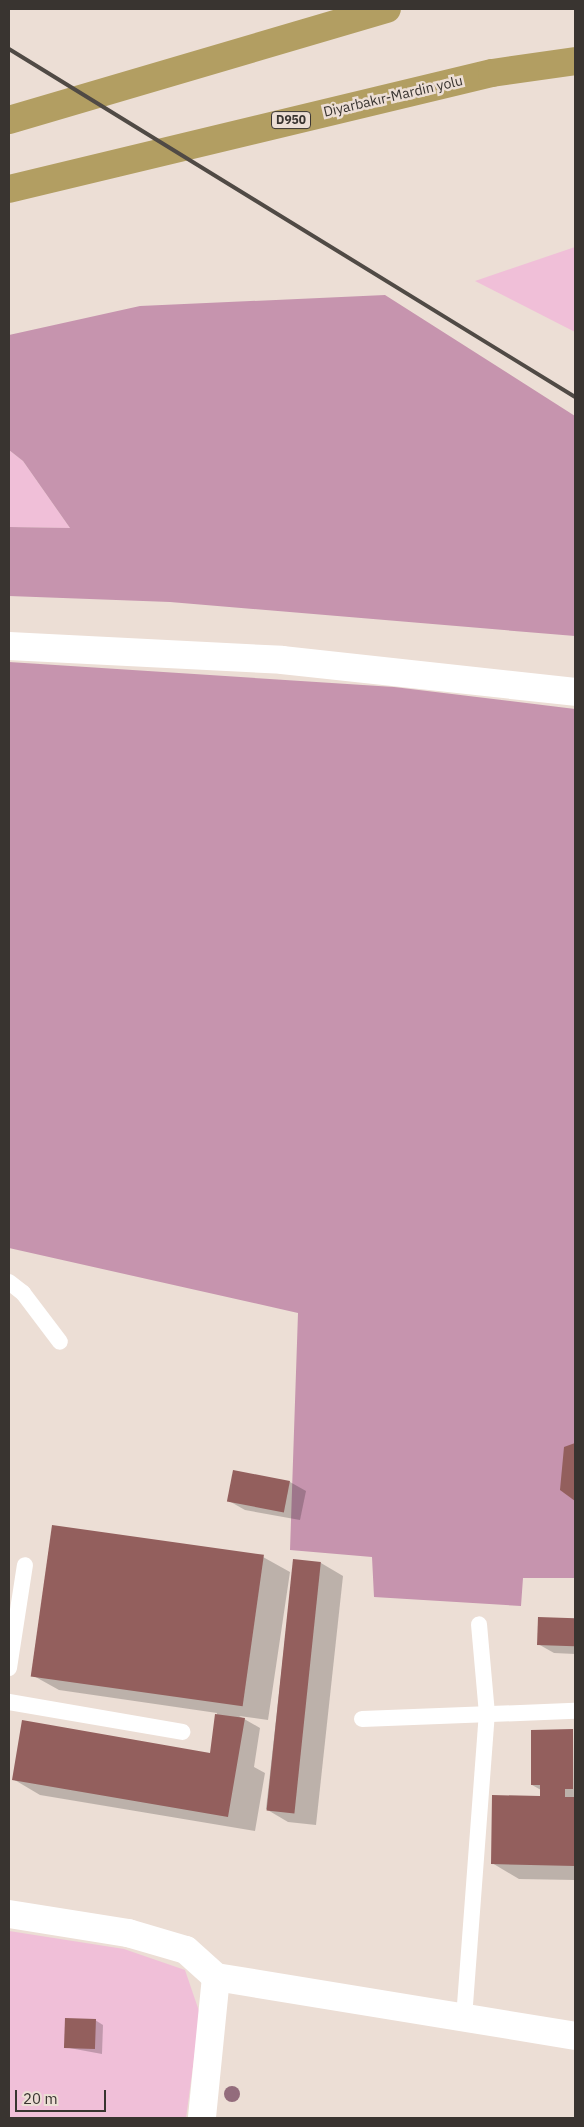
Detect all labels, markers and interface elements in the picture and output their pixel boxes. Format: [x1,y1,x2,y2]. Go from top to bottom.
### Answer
street label: Diyarbakır-Mardin yolu [322,72,464,120]
road number: D950 [271,110,311,130]
scale bar [18,2080,109,2112]
text: 20 m [23,2089,58,2108]

